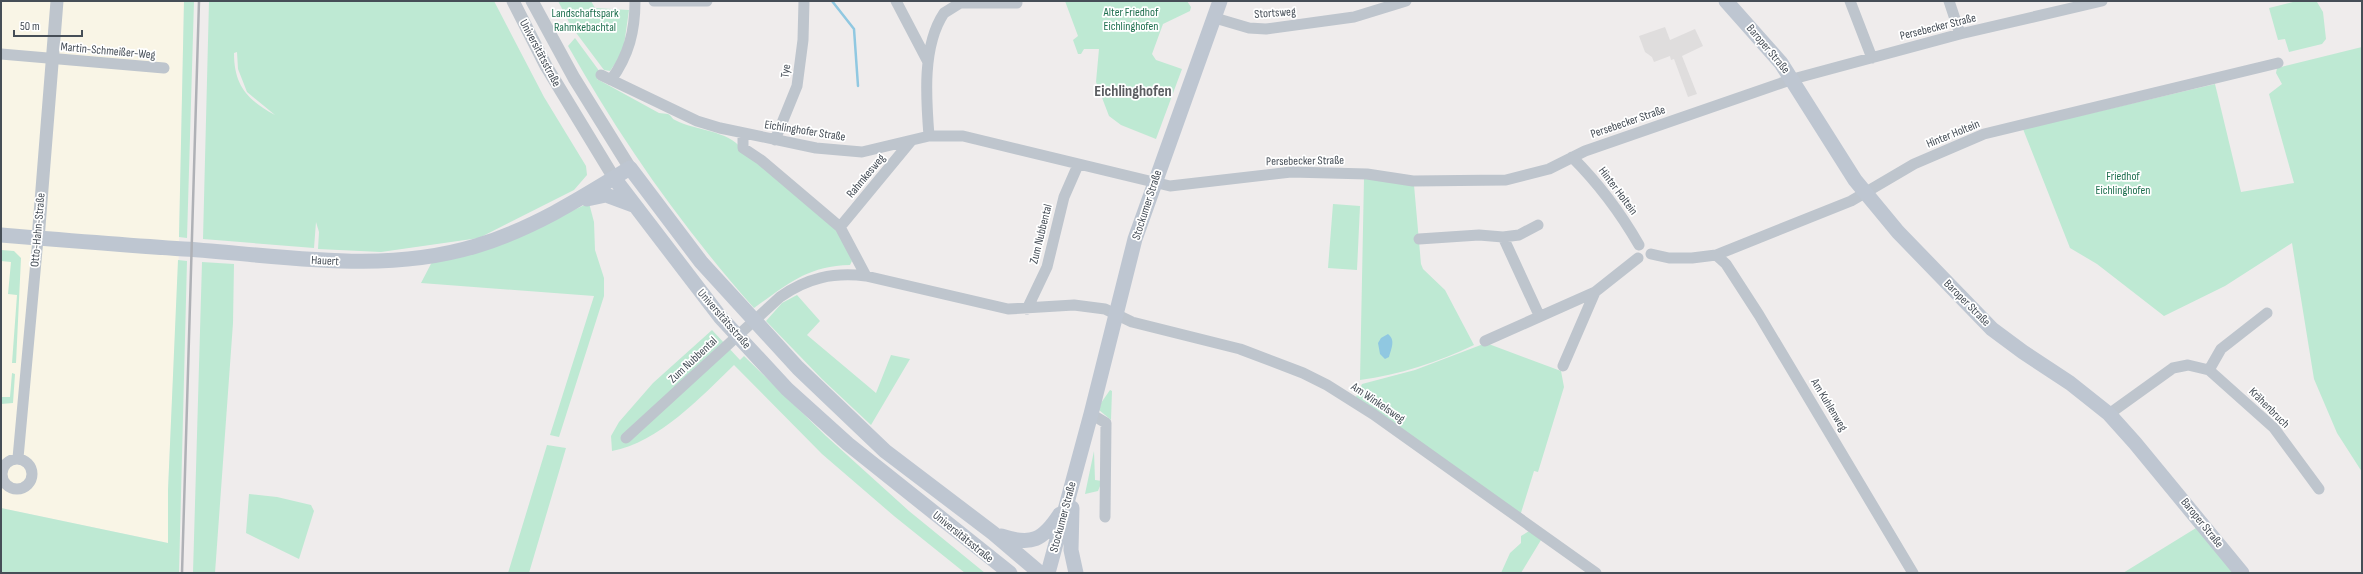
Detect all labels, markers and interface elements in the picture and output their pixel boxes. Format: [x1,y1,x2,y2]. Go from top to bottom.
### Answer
street label: Stortsweg [1254,4,1296,22]
park label: Alter Friedhof Eichlinghofen [1103,5,1159,34]
park label: Landschaftspark Rahmkebachtal [551,6,619,35]
street label: Persebecker Straße [1898,10,1978,44]
scale bar [14,12,82,38]
street label: Universitätsstraße [516,17,564,89]
text: 50 m [20,19,40,34]
street label: Baroper Straße [1743,21,1793,77]
street label: Martin-Schmeißer-Weg [60,39,156,63]
street label: Tye [778,63,794,79]
district label: Eichlinghofen [1094,82,1172,101]
street label: Persebecker Straße [1589,102,1667,142]
street label: Hinter Holtein [1924,116,1982,152]
street label: Eichlinghofer Straße [763,117,847,145]
street label: Rahmkesweg [843,151,889,201]
street label: Persebecker Straße [1266,153,1344,169]
street label: Hinter Holtein [1595,164,1641,218]
street label: Stockumer Straße [1129,168,1165,242]
park label: Friedhof Eichlinghofen [2096,169,2151,198]
street label: Otto-Hahn-Straße [27,192,49,268]
street label: Zum Nubbental [1026,203,1056,265]
street label: Hauert [311,253,340,269]
street label: Baroper Straße [1941,277,1994,330]
street label: Universitätsstraße [694,286,754,352]
street label: Zum Nubbental [666,334,720,386]
street label: Am Kuhlenweg [1807,375,1851,434]
street label: Am Winkelsweg [1347,379,1408,427]
street label: Krähenbruch [2245,384,2293,432]
street label: Stockumer Straße [1046,480,1080,554]
street label: Baroper Straße [2177,495,2227,551]
street label: Universitätsstraße [929,508,997,566]

